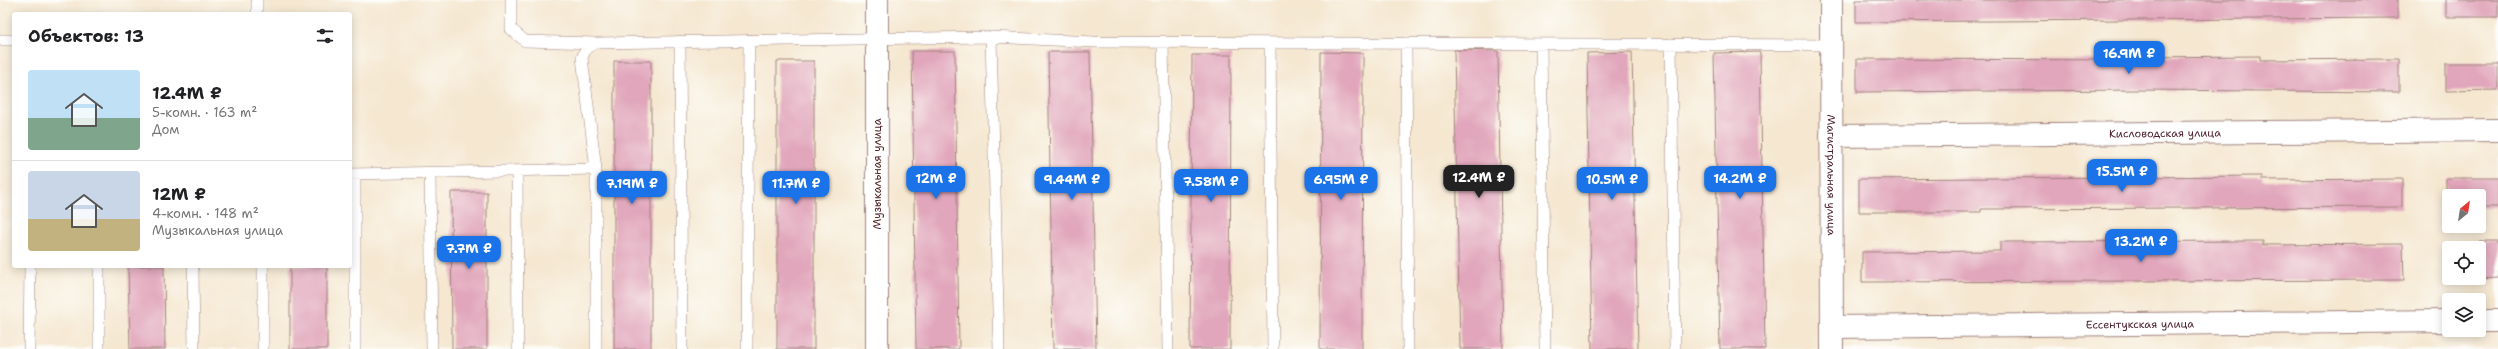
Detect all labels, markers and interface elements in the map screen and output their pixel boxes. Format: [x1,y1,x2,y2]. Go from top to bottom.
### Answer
text: Объектов: 13 [28,25,144,47]
icon: filters [314,25,336,47]
pin: 16.9M ₽ [2092,41,2166,75]
text: 16.9M ₽ [2103,45,2155,62]
text: 12.4M ₽ [152,82,222,104]
icon: home [60,86,108,134]
text: 5-комн. · 163 m² [152,104,257,121]
street label: Магистральная улица [1824,114,1839,236]
street label: Музыкальная улица [870,118,885,230]
text: Дом [152,121,180,138]
street label: Кисловодская улица [2109,125,2221,141]
pin: 15.5M ₽ [2085,159,2159,193]
text: 15.5M ₽ [2096,163,2148,180]
pin: 12.4M ₽ [1442,165,1516,199]
pin: 12M ₽ [908,166,964,200]
pin: 14.2M ₽ [1703,166,1777,200]
pin: 9.44M ₽ [1035,167,1109,201]
pin: 6.95M ₽ [1304,167,1378,201]
pin: 10.5M ₽ [1575,167,1649,201]
pin: 7.58M ₽ [1174,169,1248,203]
text: 12.4M ₽ [1452,169,1506,186]
text: 12M ₽ [915,170,957,187]
text: 14.2M ₽ [1713,170,1767,187]
pin: 7.19M ₽ [595,171,669,205]
pin: 11.7M ₽ [759,171,833,205]
text: 9.44M ₽ [1044,171,1100,188]
text: 6.95M ₽ [1313,171,1369,188]
text: 10.5M ₽ [1586,171,1638,188]
text: 7.58M ₽ [1183,173,1239,190]
text: 7.19M ₽ [606,175,658,192]
text: 11.7M ₽ [771,175,821,192]
text: 12M ₽ [152,183,206,205]
icon: home [60,187,108,235]
north arrow [2442,189,2486,233]
map controls [2442,189,2486,337]
text: 4-комн. · 148 m² [152,205,259,222]
text: Музыкальная улица [152,222,283,239]
pin: 13.2M ₽ [2104,229,2178,263]
text: 13.2M ₽ [2114,233,2168,250]
pin: 7.7M ₽ [436,236,502,270]
text: 7.7M ₽ [446,240,492,257]
button: locate [2442,241,2486,285]
button: layers [2442,293,2486,337]
street label: Ессентукская улица [2086,316,2194,332]

